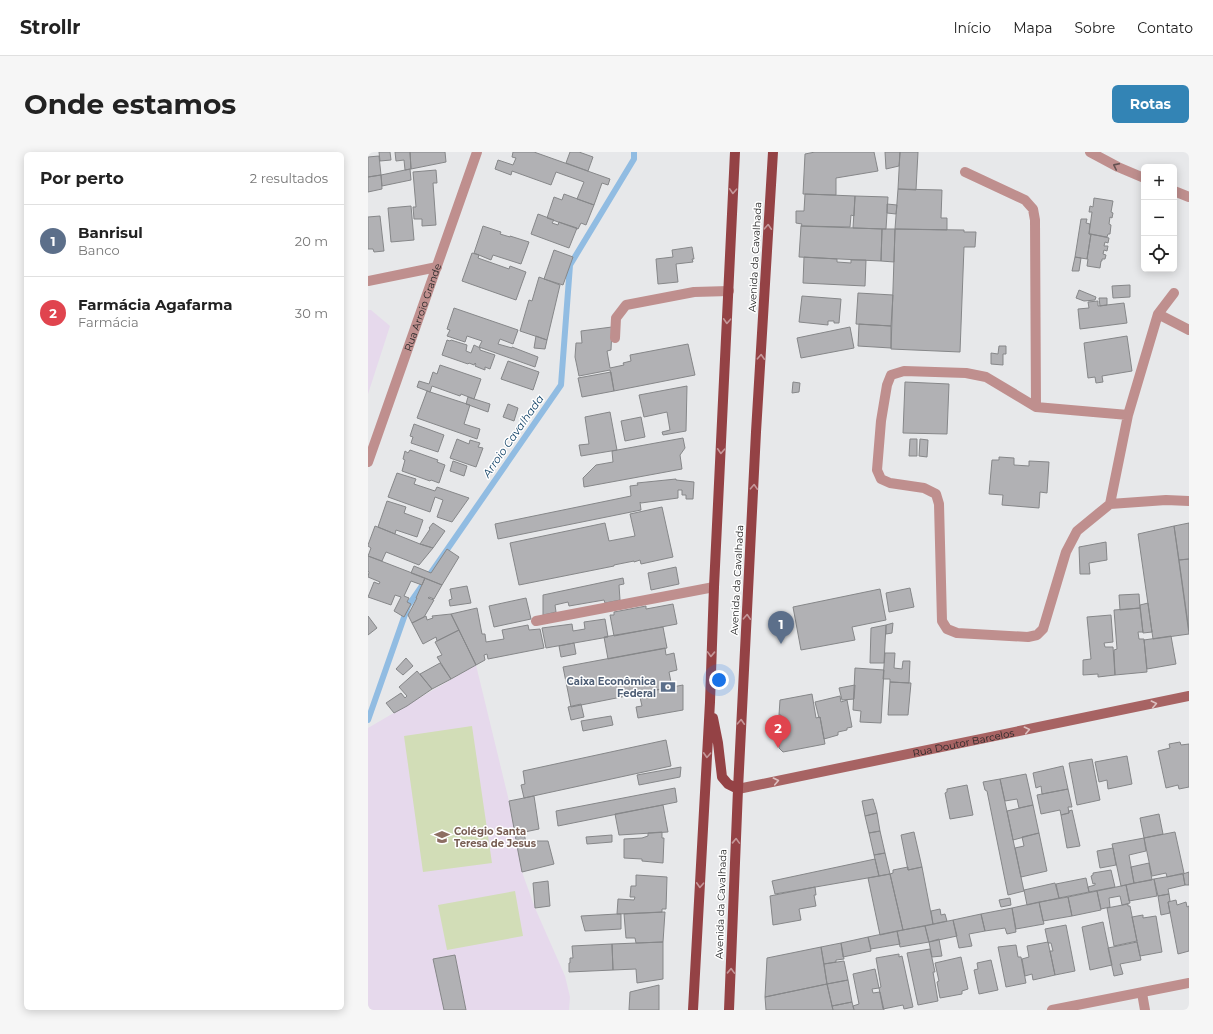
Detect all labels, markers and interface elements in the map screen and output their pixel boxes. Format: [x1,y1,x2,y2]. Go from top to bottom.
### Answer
text: Strollr [20,16,81,39]
text: Início [953,19,991,37]
text: Mapa [1013,19,1053,37]
text: Sobre [1075,19,1115,37]
text: Contato [1137,19,1193,37]
button: Rotas [1112,85,1189,123]
text: Onde estamos [24,87,236,121]
one-way arrow [1113,163,1121,171]
map controls [1141,164,1177,272]
button: + [1141,164,1177,200]
text: Por perto [40,168,124,188]
text: 2 resultados [250,170,328,186]
one-way arrow [729,188,738,194]
button: − [1141,200,1177,236]
street label: Avenida da Cavalhada [746,202,764,312]
text: Banrisul [78,223,143,242]
one-way arrow [764,224,773,230]
text: 1 [50,233,56,249]
text: 20 m [295,233,328,249]
button: locate [1141,236,1177,272]
text: Banco [78,242,120,258]
street label: Rua Arroio Grande [401,262,444,353]
text: Farmácia Agafarma [78,295,232,314]
text: 2 [49,305,57,321]
text: 30 m [295,305,328,321]
text: Farmácia [78,314,139,330]
one-way arrow [723,318,731,324]
one-way arrow [756,354,765,360]
water label: Arroio Cavalhada [479,392,547,481]
one-way arrow [716,448,725,454]
one-way arrow [749,484,758,490]
street label: Avenida da Cavalhada [728,525,746,635]
pin: 1 [768,611,794,644]
one-way arrow [743,614,751,620]
one-way arrow [707,651,716,657]
your location [709,670,729,690]
place label: Caixa Econômica Federal [567,675,656,700]
bank icon: Caixa Econômica Federal [659,678,677,696]
one-way arrow [1151,700,1157,708]
pin: 2 [765,715,791,748]
one-way arrow [737,719,746,725]
street label: Rua Doutor Barcelos [911,726,1015,759]
one-way arrow [1023,726,1030,734]
one-way arrow [703,752,712,758]
one-way arrow [773,777,779,785]
place label: Colégio Santa Teresa de Jesus [454,825,537,850]
school or university icon: Colégio Santa Teresa de Jesus [433,828,451,846]
one-way arrow [731,838,740,844]
street label: Avenida da Cavalhada [713,849,729,959]
one-way arrow [696,882,704,888]
one-way arrow [726,968,735,974]

